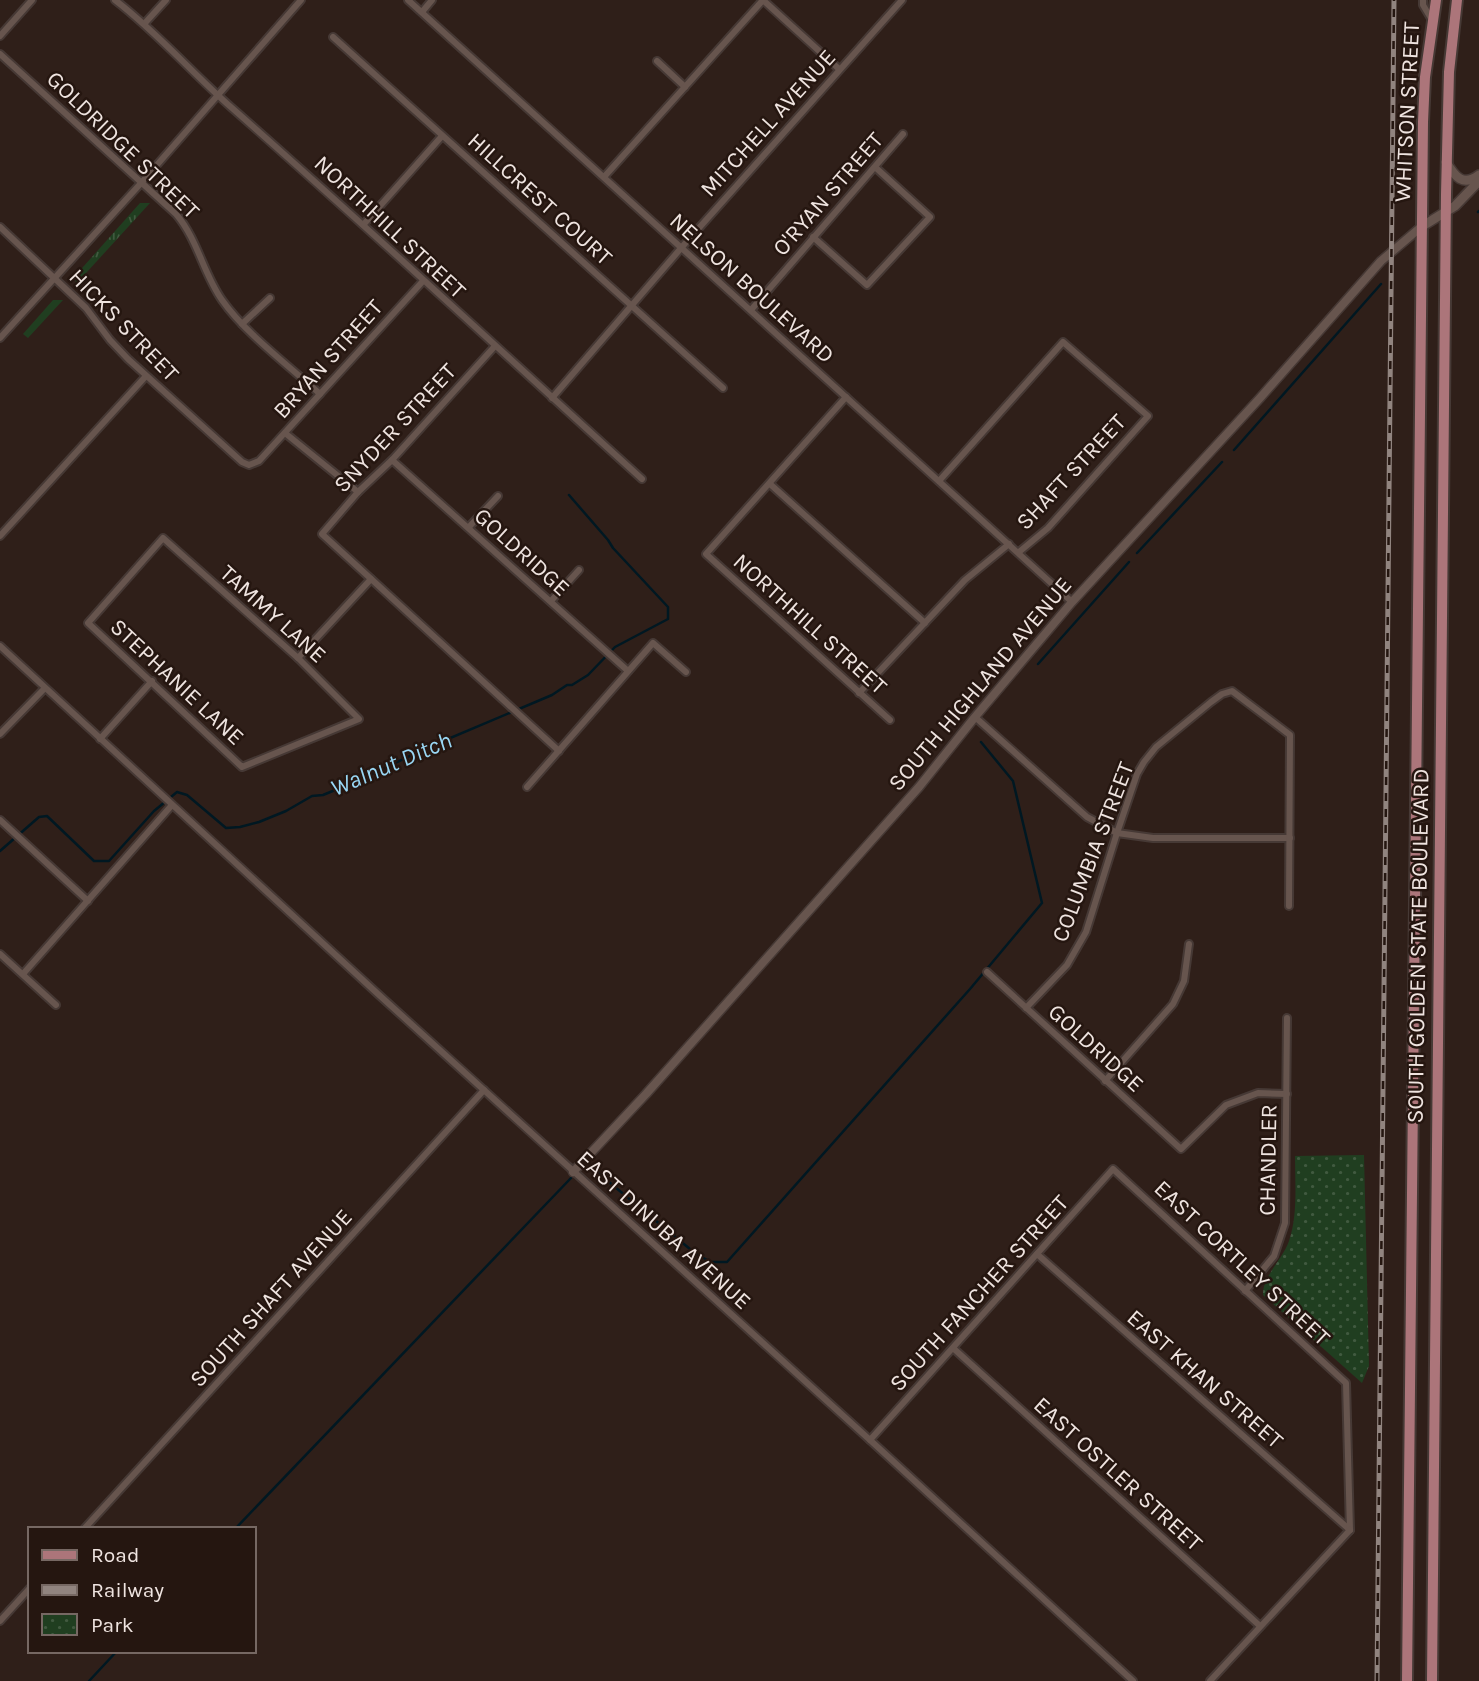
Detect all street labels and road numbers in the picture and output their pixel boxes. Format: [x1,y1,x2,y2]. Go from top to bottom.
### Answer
street label: WHITSON STREET [1389,21,1425,203]
street label: MITCHELL AVENUE [695,44,841,202]
street label: GOLDRIDGE STREET [41,65,205,225]
street label: HILLCREST COURT [462,127,618,271]
street label: O'RYAN STREET [767,127,889,261]
street label: NORTHHILL STREET [309,150,472,304]
street label: NELSON BOULEVARD [664,207,840,369]
street label: HICKS STREET [64,263,185,387]
street label: BRYAN STREET [268,294,389,424]
street label: SNYDER STREET [328,357,462,498]
street label: SHAFT STREET [1011,408,1132,535]
street label: GOLDRIDGE [469,502,575,602]
street label: NORTHHILL STREET [728,548,893,700]
street label: TAMMY LANE [214,559,332,669]
street label: SOUTH HIGHLAND AVENUE [883,572,1077,796]
street label: STEPHANIE LANE [105,613,249,751]
street label: COLUMBIA STREET [1046,758,1140,946]
street label: SOUTH GOLDEN STATE BOULEVARD [1401,768,1435,1124]
street label: GOLDRIDGE [1043,998,1149,1098]
street label: CHANDLER [1254,1104,1282,1216]
street label: EAST DINUBA AVENUE [572,1145,756,1315]
street label: EAST CORTLEY STREET [1149,1175,1336,1352]
street label: SOUTH FANCHER STREET [884,1189,1075,1397]
street label: SOUTH SHAFT AVENUE [184,1204,358,1392]
street label: EAST KHAN STREET [1122,1304,1289,1454]
street label: EAST OSTLER STREET [1028,1391,1208,1557]

